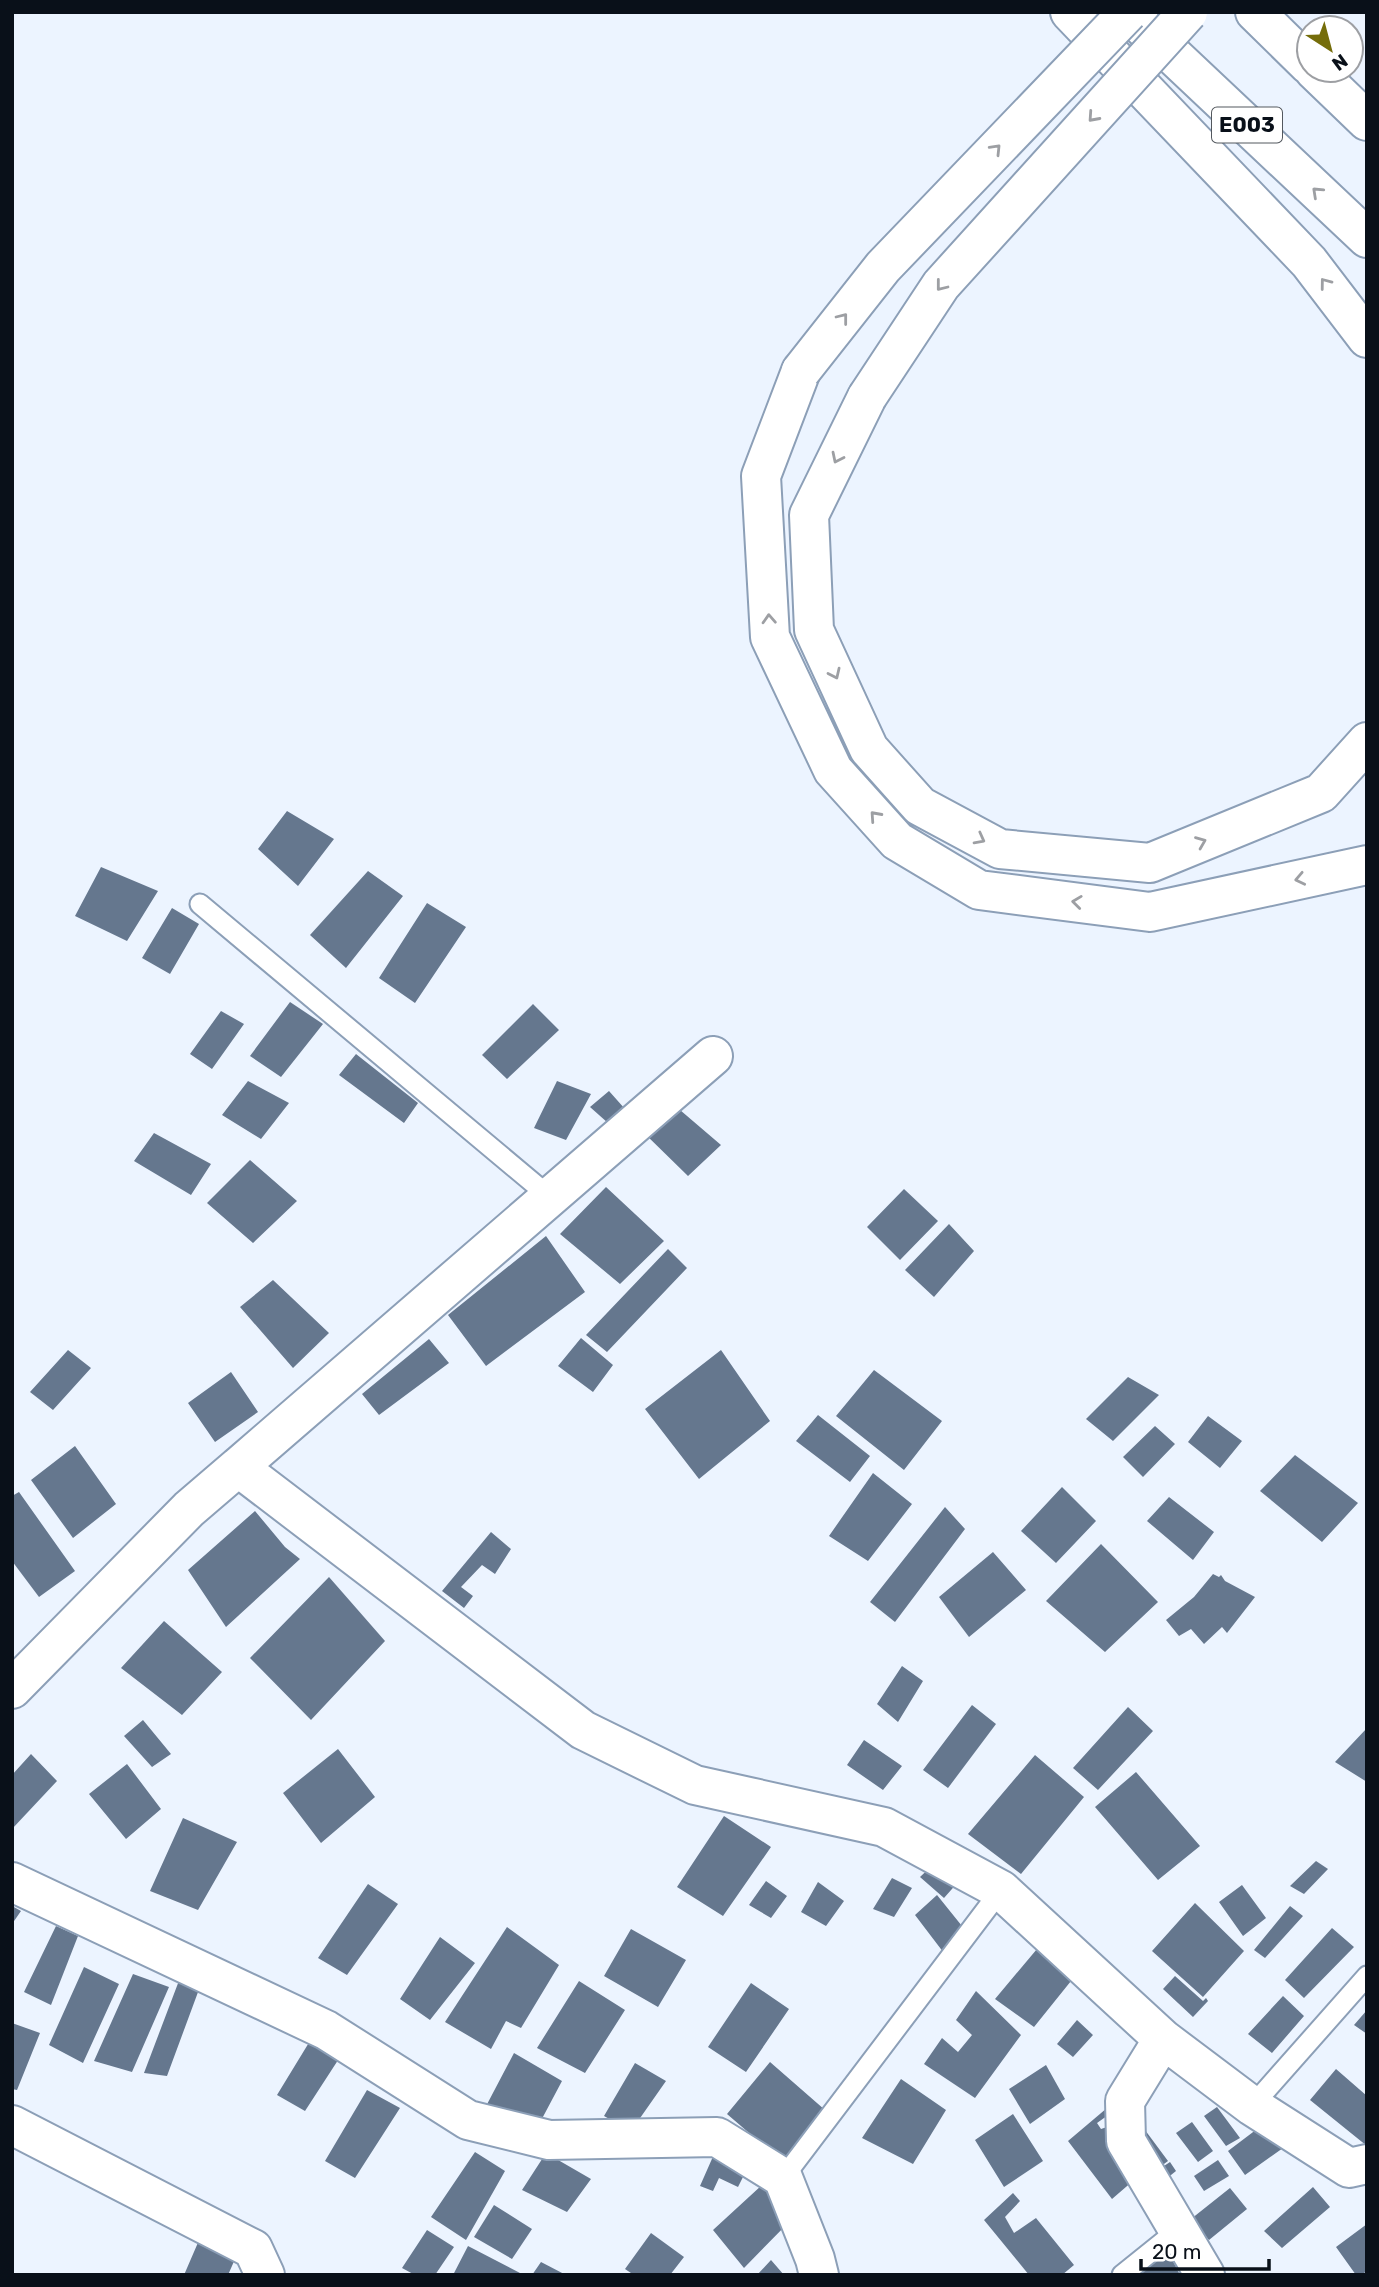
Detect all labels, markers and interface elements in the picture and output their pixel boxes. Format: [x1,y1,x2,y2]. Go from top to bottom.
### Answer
north arrow [1295,14,1365,84]
text: N [1327,49,1352,76]
road number: E003 [1212,108,1282,142]
one-way arrow [1089,109,1101,122]
one-way arrow [988,145,1001,158]
one-way arrow [1312,187,1325,200]
one-way arrow [937,279,950,291]
one-way arrow [1321,279,1334,291]
one-way arrow [835,313,848,325]
one-way arrow [831,451,845,463]
one-way arrow [761,613,776,624]
one-way arrow [827,667,841,680]
one-way arrow [870,811,883,824]
one-way arrow [973,831,986,844]
one-way arrow [1193,836,1206,850]
one-way arrow [1294,871,1306,886]
one-way arrow [1071,895,1082,910]
scale bar [1141,2228,1269,2272]
text: 20 m [1152,2239,1201,2264]

